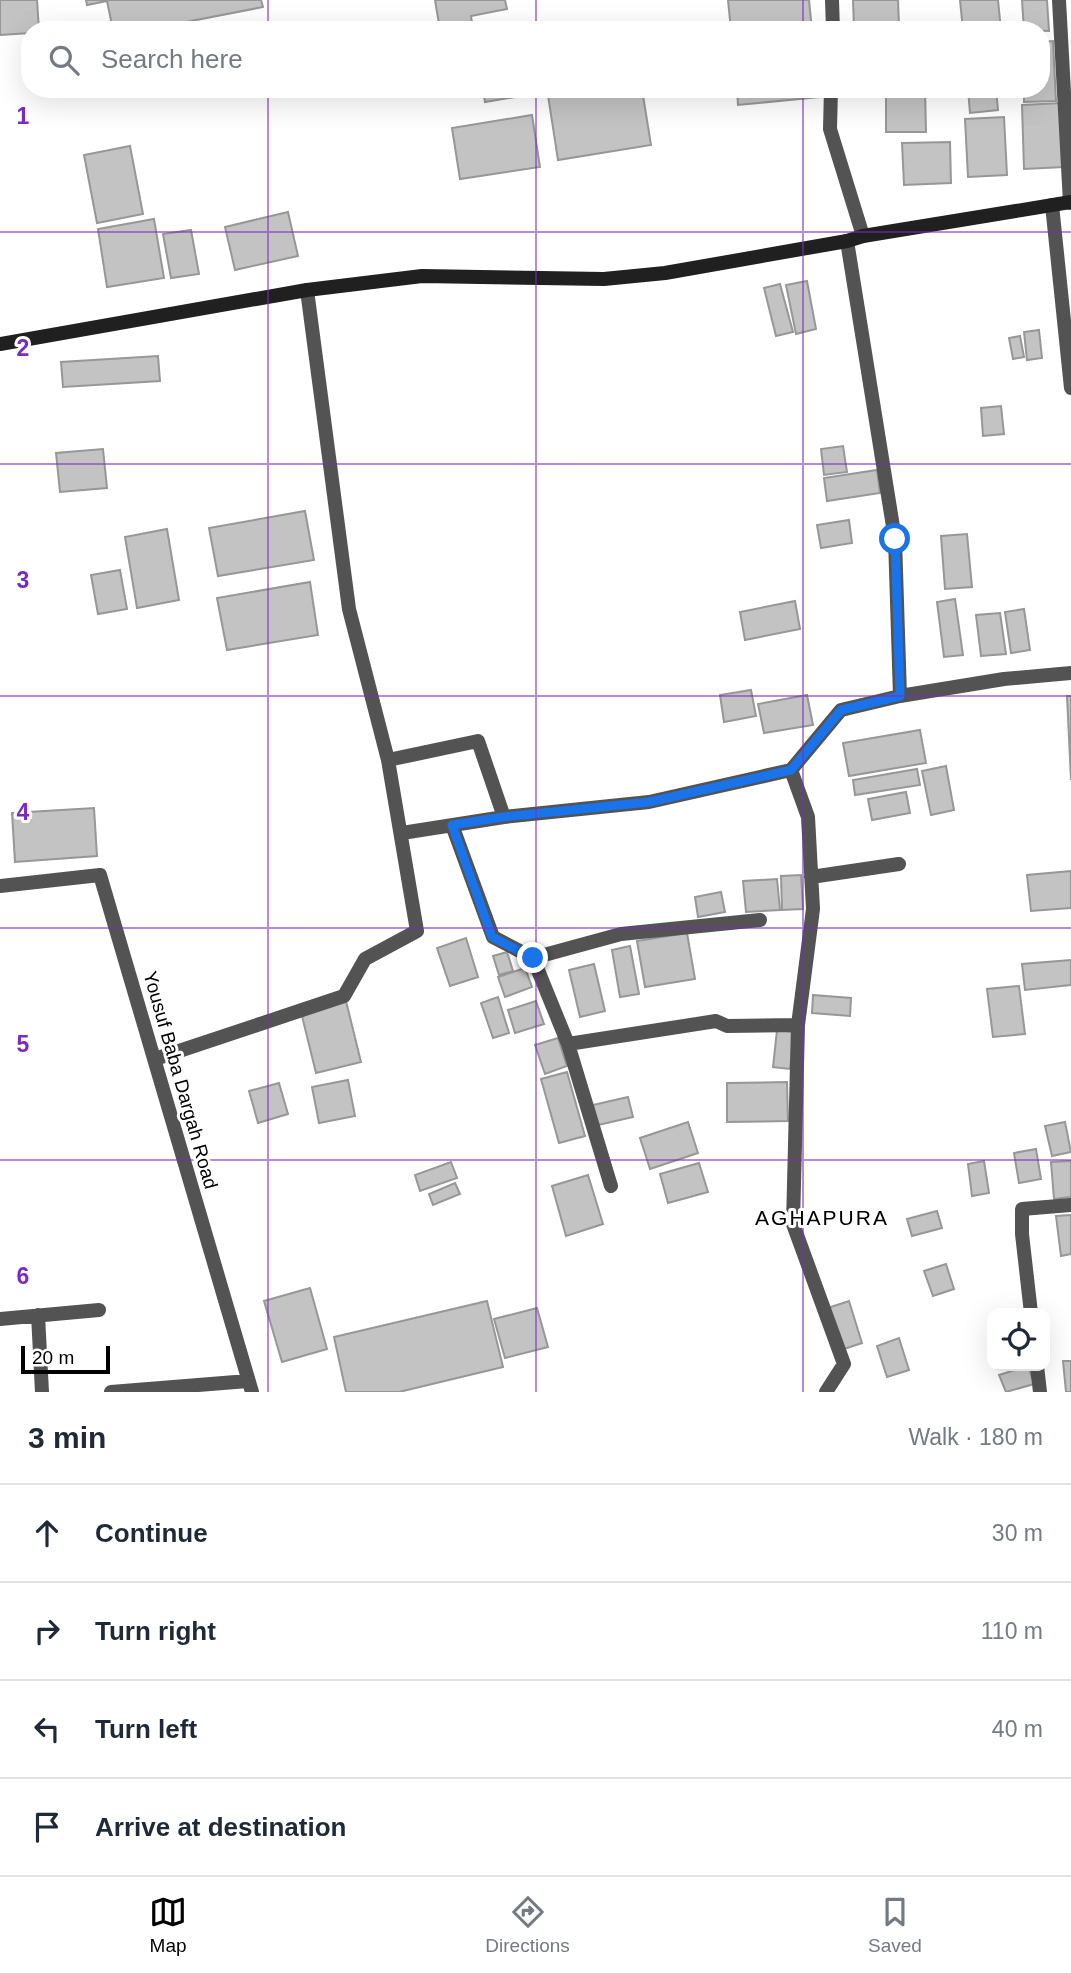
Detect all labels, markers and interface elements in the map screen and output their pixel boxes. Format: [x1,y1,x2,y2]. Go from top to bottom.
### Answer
search box [21,21,1050,98]
icon: search [45,41,83,79]
text: Search here [101,44,243,74]
text: 1 [17,103,30,129]
text: 2 [17,335,29,361]
route start [879,523,910,554]
text: 3 [17,567,29,593]
text: 4 [17,799,30,825]
route end [517,942,548,973]
street label: Yousuf Baba Dargah Road [139,969,222,1191]
text: 5 [17,1031,30,1057]
district label: AGHAPURA [755,1206,889,1229]
text: 6 [17,1263,29,1289]
map controls [987,1308,1050,1371]
button: locate [987,1308,1050,1371]
scale bar [21,1343,110,1375]
text: 20 m [32,1347,74,1368]
text: 3 min [28,1421,106,1454]
text: Walk · 180 m [908,1424,1043,1450]
icon: ahead [28,1514,66,1552]
text: Continue [95,1518,208,1548]
text: 30 m [992,1520,1043,1546]
icon: right [28,1612,66,1650]
text: Turn right [95,1616,216,1646]
text: 110 m [981,1618,1043,1644]
icon: left [28,1710,66,1748]
text: Turn left [95,1714,197,1744]
text: 40 m [992,1716,1043,1742]
icon: arrive [28,1808,66,1846]
text: Arrive at destination [95,1812,346,1842]
tab: Map [149,1893,187,1957]
tab: Directions [485,1893,570,1957]
tab: Saved [868,1893,922,1957]

